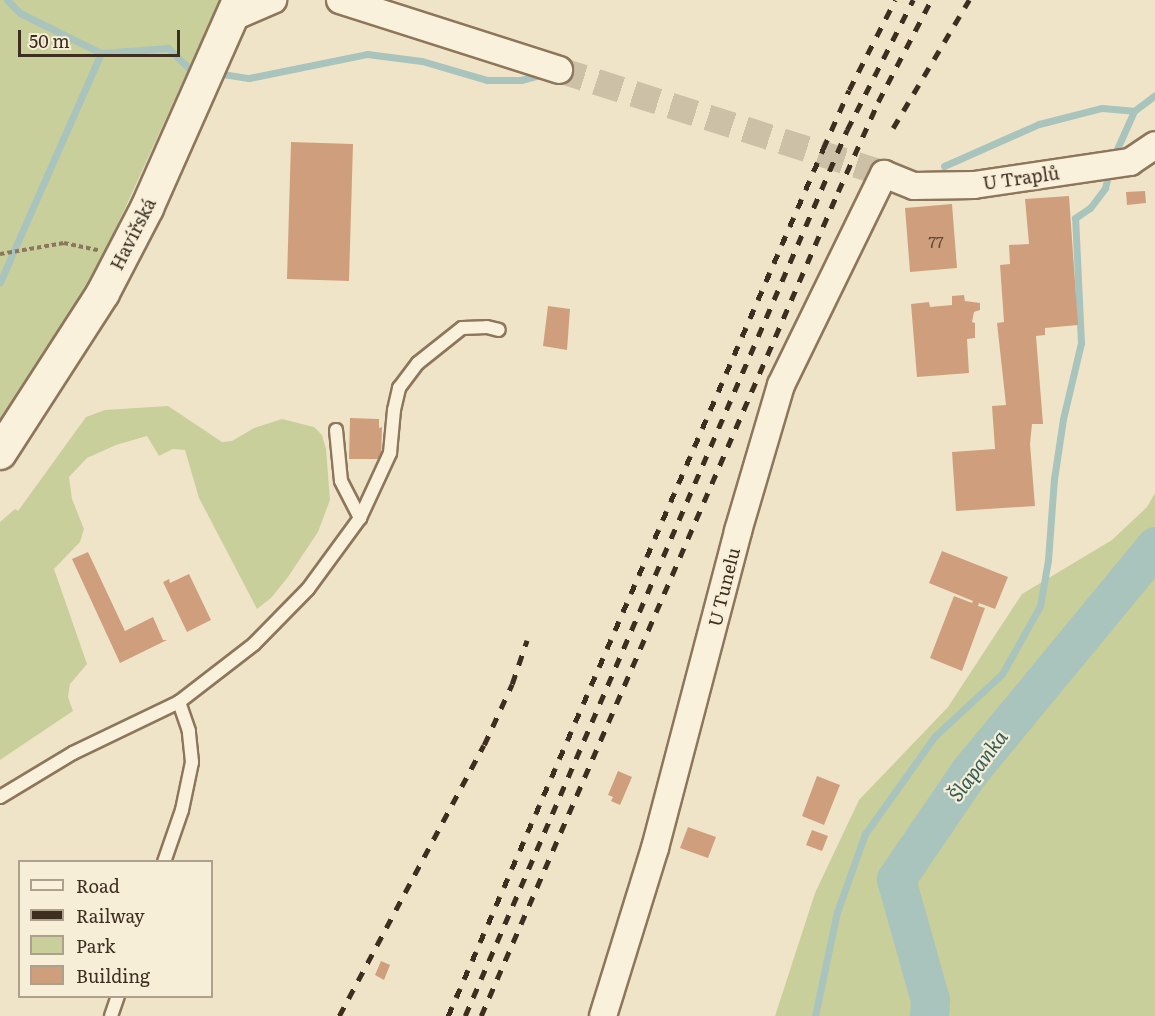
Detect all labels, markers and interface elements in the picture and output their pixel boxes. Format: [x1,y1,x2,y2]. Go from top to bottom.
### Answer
scale bar [21,18,183,56]
text: 50 m [29,27,70,54]
street label: U Traplů [981,162,1061,194]
street label: Havířská [106,194,160,274]
house number: 77 [928,233,944,251]
street label: U Tunelu [704,545,744,629]
water label: Šlapanka [942,725,1012,805]
legend [18,860,213,998]
text: Road [76,872,120,899]
text: Railway [76,902,145,929]
text: Park [76,932,115,959]
text: Building [76,962,150,989]

